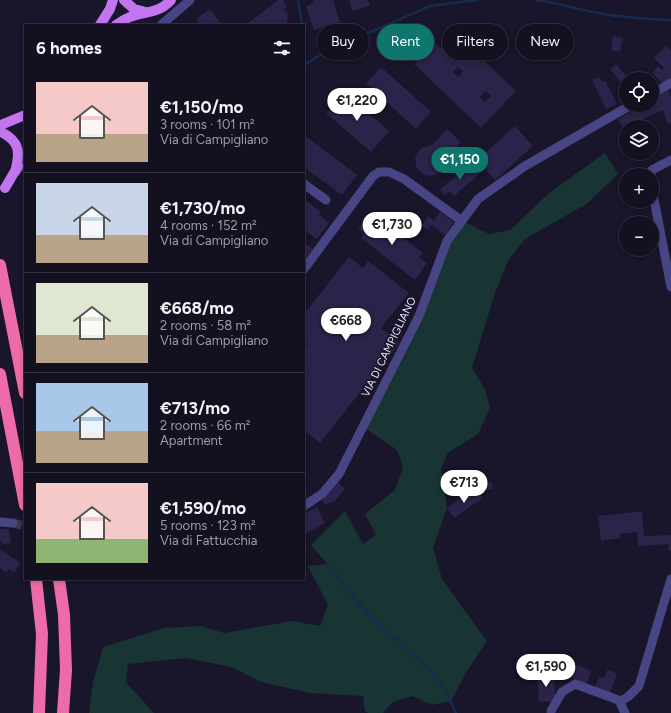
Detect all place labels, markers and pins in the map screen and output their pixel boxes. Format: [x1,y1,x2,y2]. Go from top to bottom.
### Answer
pin: €1,220 [324,88,390,122]
pin: €1,150 [427,147,493,181]
pin: €1,730 [359,212,425,246]
pin: €668 [322,308,370,342]
pin: €713 [440,470,488,504]
pin: €1,590 [513,654,579,688]

